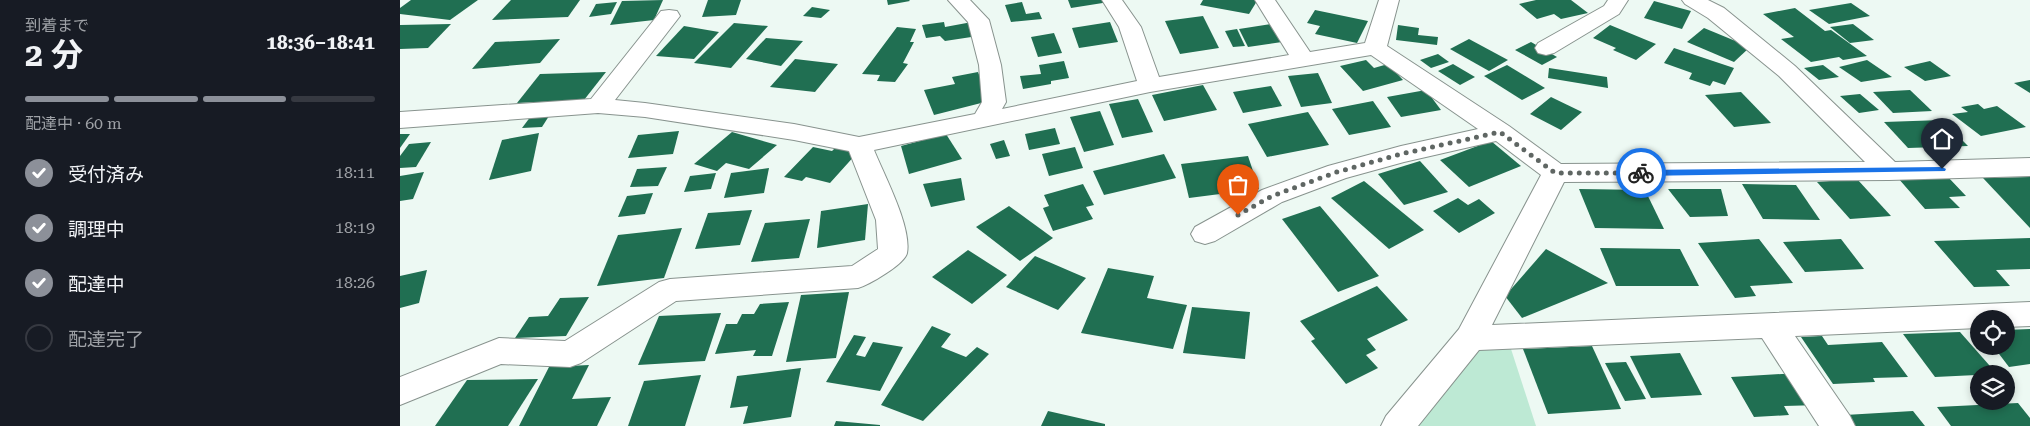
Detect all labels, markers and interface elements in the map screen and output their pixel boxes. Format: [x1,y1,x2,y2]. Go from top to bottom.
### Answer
text: 到着まで [25,16,89,35]
text: 18:36–18:41 [266,31,375,54]
text: 2 分 [25,36,83,74]
text: 配達中 · 60 m [25,114,122,133]
pin [1921,118,1963,169]
icon: home [1928,125,1956,153]
courier [1616,148,1666,198]
icon: check [25,159,53,187]
icon: bike [1627,159,1655,187]
text: 受付済み [68,163,144,186]
text: 18:11 [335,163,375,182]
pin [1217,164,1259,215]
icon: bag [1224,171,1252,199]
icon: check [25,214,53,242]
text: 調理中 [68,218,125,241]
text: 18:19 [335,218,375,237]
icon: check [25,269,53,297]
text: 配達中 [68,273,125,296]
text: 18:26 [335,273,375,292]
map controls [1970,310,2015,410]
button: locate [1970,310,2015,355]
text: 配達完了 [68,328,144,351]
button: layers [1970,365,2015,410]

